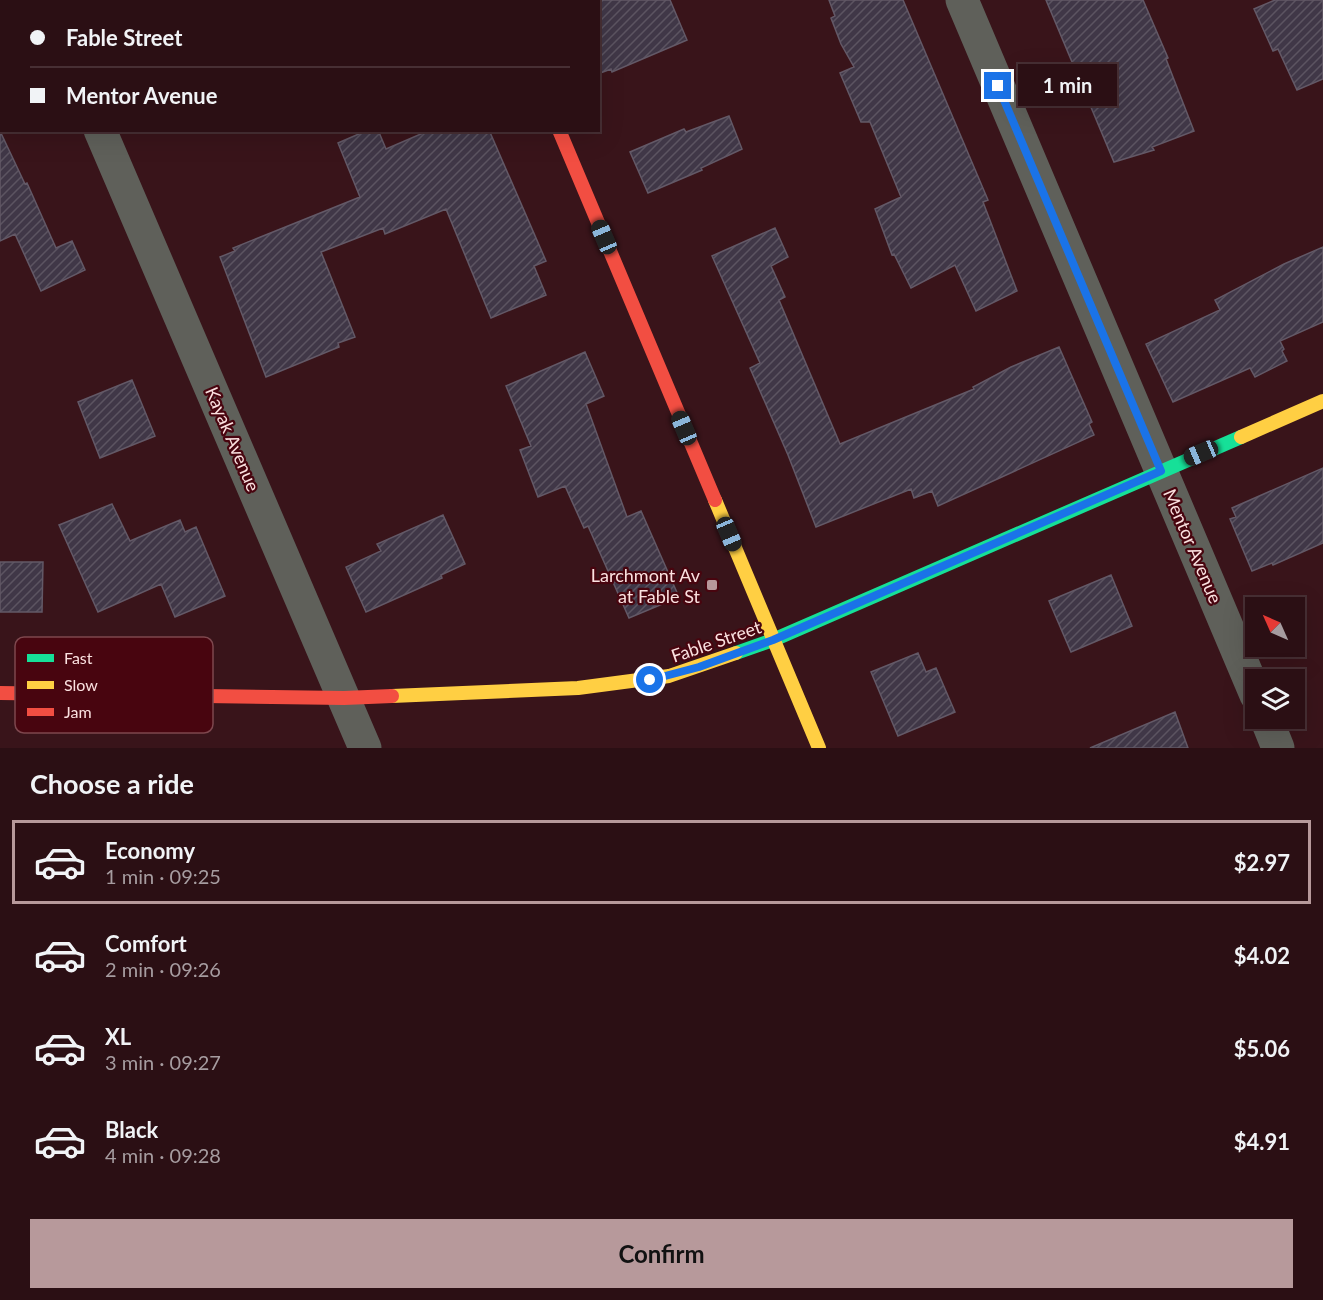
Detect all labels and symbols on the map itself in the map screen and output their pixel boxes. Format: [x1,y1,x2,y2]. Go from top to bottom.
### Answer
callout: 1 min [1019,65,1118,107]
route end [984,72,1011,99]
car [589,217,619,257]
street label: Kayak Avenue [201,383,265,495]
car [669,408,699,448]
car [1181,438,1221,468]
street label: Mentor Avenue [1159,485,1227,607]
car [714,514,744,554]
place label: Larchmont Av at Fable St [591,564,701,607]
marker: Larchmont Av at Fable St [705,578,719,592]
north arrow [1245,597,1305,657]
street label: Fable Street [668,615,764,667]
legend [15,637,213,733]
text: Fast [64,648,93,667]
route start [636,666,663,693]
text: Slow [64,675,98,694]
text: Jam [64,702,92,721]

